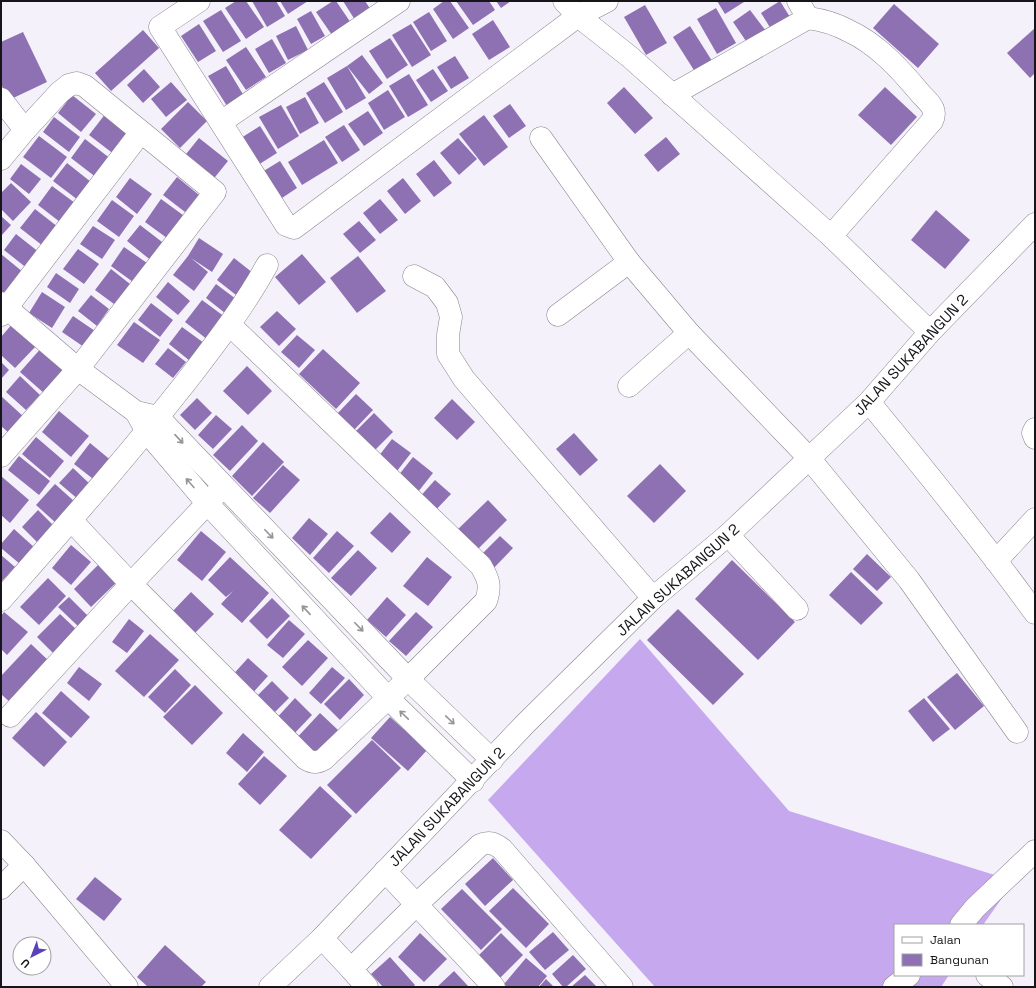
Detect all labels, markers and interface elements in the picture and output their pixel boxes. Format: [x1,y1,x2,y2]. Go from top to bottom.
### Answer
street label: JALAN SUKABANGUN 2 [849,290,972,419]
one-way arrow [175,434,184,444]
one-way arrow [185,478,194,488]
street label: JALAN SUKABANGUN 2 [612,519,743,640]
one-way arrow [264,528,273,538]
one-way arrow [301,605,311,615]
one-way arrow [354,622,364,632]
one-way arrow [399,710,409,720]
one-way arrow [445,715,455,725]
street label: JALAN SUKABANGUN 2 [385,743,509,870]
legend [894,924,1024,976]
text: Jalan [930,932,961,948]
north arrow [12,936,52,976]
text: Bangunan [930,952,989,968]
text: U [18,956,33,971]

